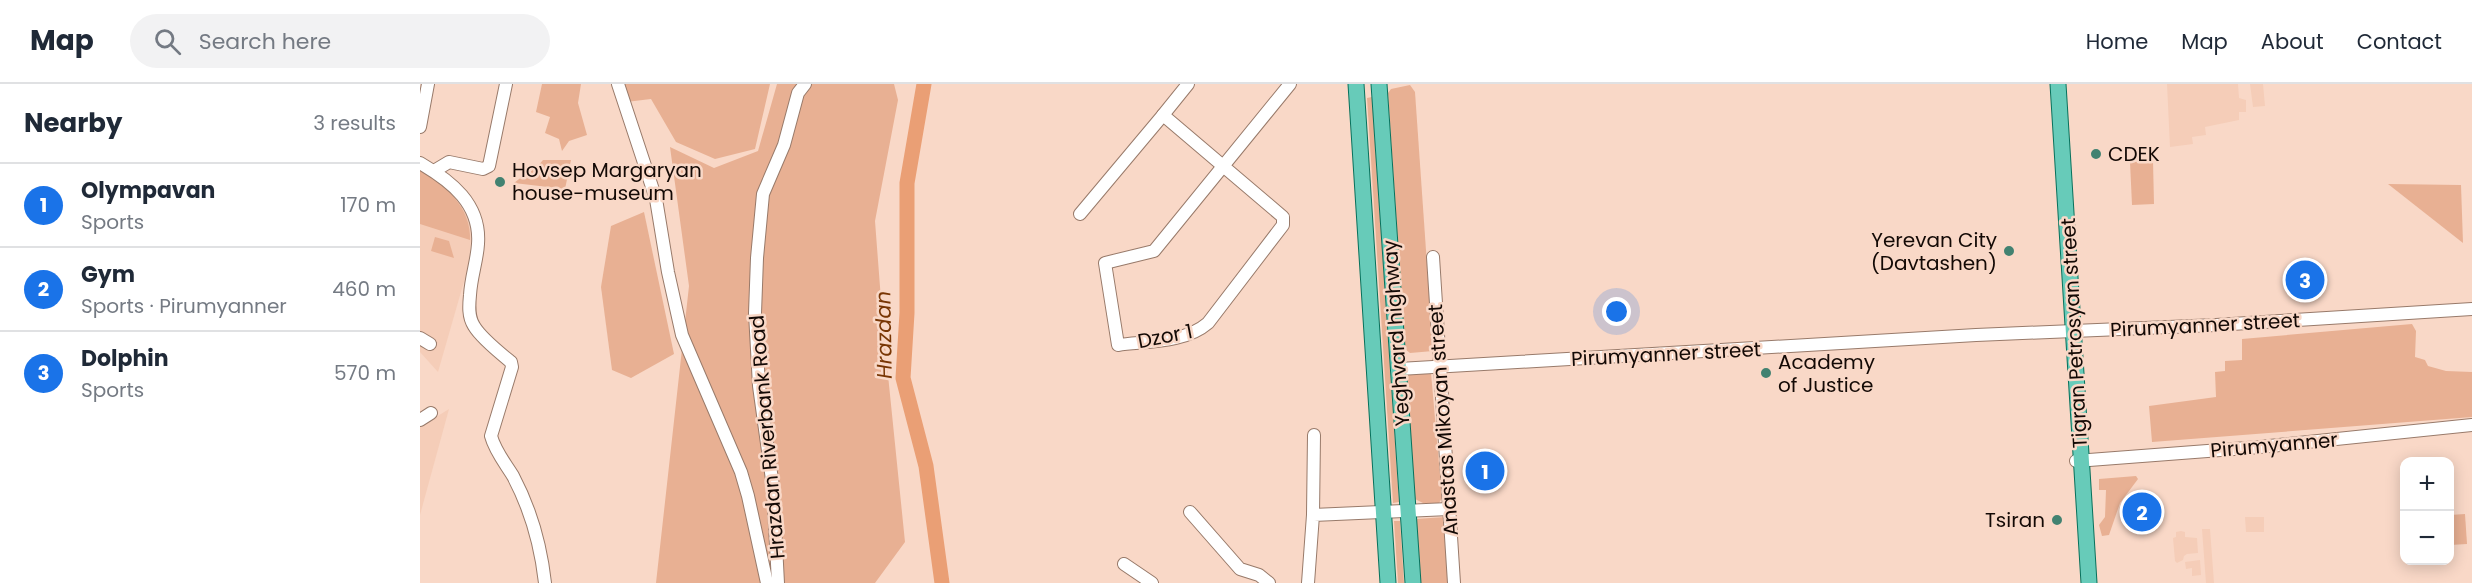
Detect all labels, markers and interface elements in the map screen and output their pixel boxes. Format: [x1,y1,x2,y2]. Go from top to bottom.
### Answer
search box [130,14,550,68]
text: Map [30,21,94,60]
icon: search [151,25,184,58]
text: Search here [199,26,331,57]
text: Home [2086,27,2148,56]
text: Map [2181,27,2228,56]
text: About [2261,27,2324,56]
text: Contact [2357,27,2442,56]
text: Nearby [24,105,122,141]
text: 3 results [313,109,396,137]
place label: CDEK [2108,140,2160,168]
marker: CDEK [2089,147,2103,161]
place label: Hovsep Margaryan house-museum [512,156,702,207]
text: Olympavan [81,175,215,206]
marker: Hovsep Margaryan house-museum [493,175,507,189]
text: 1 [40,191,47,219]
text: 170 m [340,191,396,219]
text: Sports [81,208,144,236]
street label: Tigran Petrosyan street [2054,217,2094,449]
place label: Yerevan City (Davtashen) [1871,226,1997,277]
street label: Yeghvard highway [1376,239,1416,427]
marker: Yerevan City (Davtashen) [2002,244,2016,258]
pin: 3 [2286,258,2324,302]
text: Gym [81,259,135,290]
text: 2 [38,275,49,303]
text: 460 m [332,275,396,303]
water label: Hrazdan [868,291,899,379]
text: Sports · Pirumyanner [81,292,287,320]
your location [1602,297,1631,326]
street label: Anastas Mikoyan street [1421,303,1465,537]
street label: Pirumyanner street [2109,306,2301,344]
street label: Hrazdan Riverbank Road [742,314,792,560]
street label: Dzor 1 [1135,317,1195,355]
street label: Pirumyanner street [1570,335,1762,373]
text: Dolphin [81,343,169,374]
place label: Academy of Justice [1778,348,1875,399]
text: 3 [37,359,50,387]
text: 570 m [334,359,396,387]
marker: Academy of Justice [1759,366,1773,380]
text: Sports [81,376,144,404]
street label: Pirumyanner [2209,425,2339,465]
pin: 1 [1466,448,1504,494]
map controls [2400,457,2454,565]
button: + [2400,457,2454,511]
pin: 2 [2122,490,2162,534]
place label: Tsiran [1985,506,2045,534]
button: − [2400,511,2454,565]
marker: Tsiran [2050,513,2064,527]

